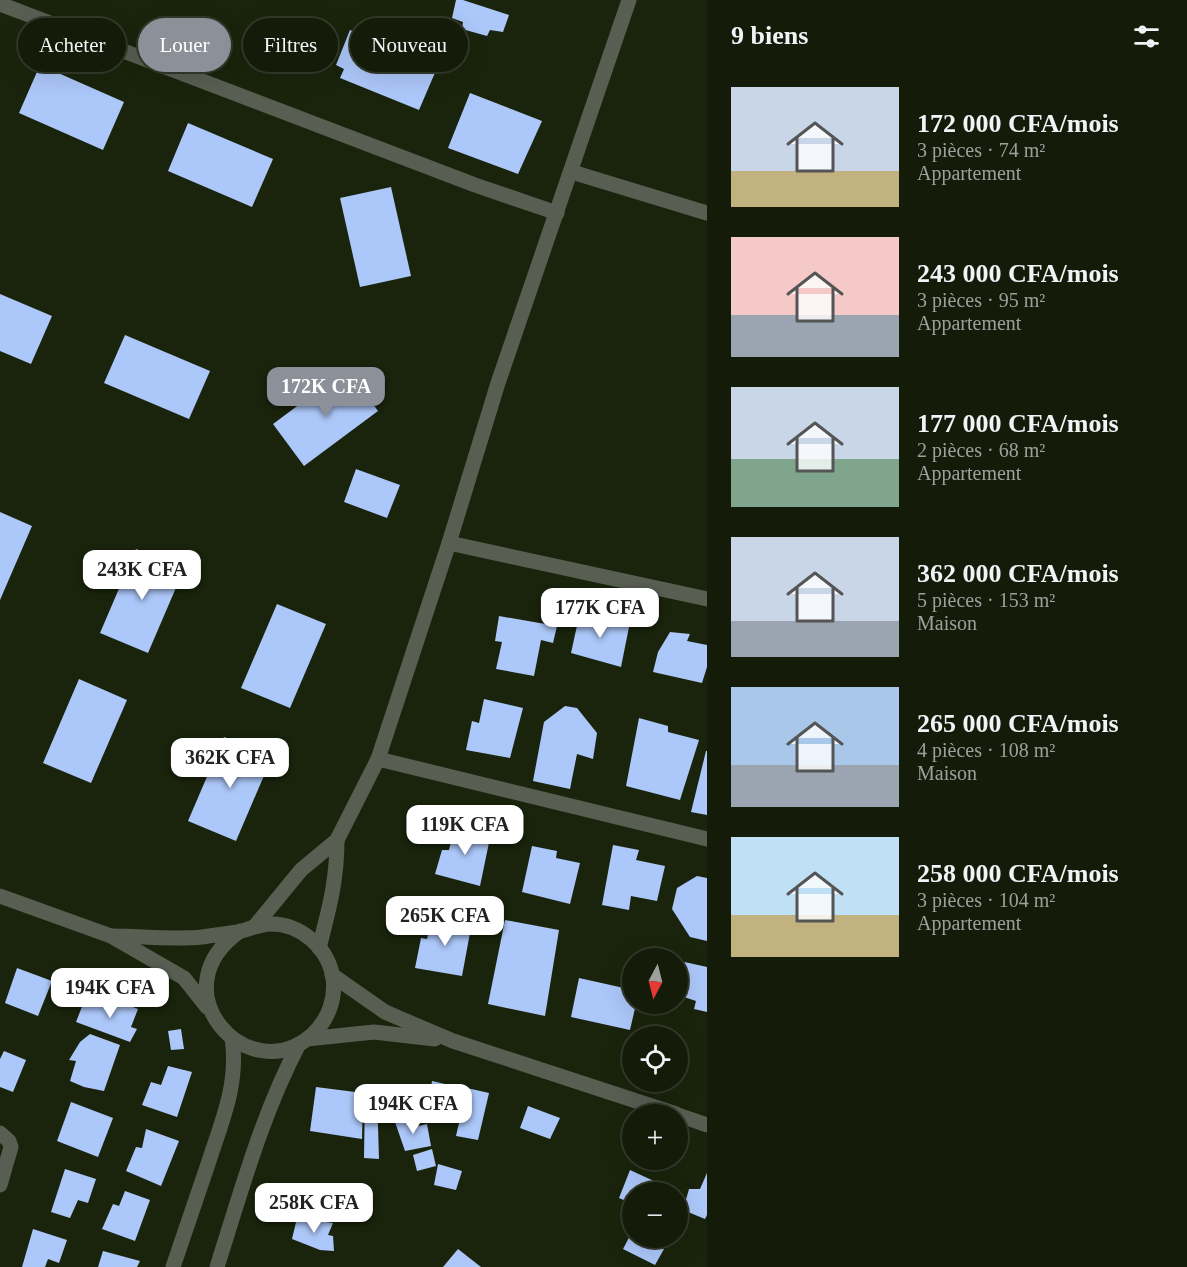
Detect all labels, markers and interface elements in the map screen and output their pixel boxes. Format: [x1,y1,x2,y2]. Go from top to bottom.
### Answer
chip: Acheter [18,18,126,72]
chip: Louer [138,18,231,72]
chip: Filtres [243,18,338,72]
chip: Nouveau [350,18,468,72]
icon: filters [1130,20,1163,53]
text: 9 biens [731,21,808,50]
text: 172 000 CFA/mois [917,109,1119,138]
icon: home [779,111,851,183]
text: 3 pièces · 74 m² [917,139,1045,161]
text: Appartement [917,162,1021,184]
text: 243 000 CFA/mois [917,259,1119,288]
icon: home [779,261,851,333]
text: 3 pièces · 95 m² [917,289,1045,311]
text: Appartement [917,312,1021,334]
pin: 172K CFA [264,367,388,418]
text: 172K CFA [281,375,371,397]
text: 177 000 CFA/mois [917,409,1119,438]
icon: home [779,411,851,483]
text: 2 pièces · 68 m² [917,439,1045,461]
text: Appartement [917,462,1021,484]
pin: 243K CFA [80,550,204,601]
text: 243K CFA [97,558,187,580]
text: 362 000 CFA/mois [917,559,1119,588]
icon: home [779,561,851,633]
pin: 177K CFA [538,588,662,639]
text: 5 pièces · 153 m² [917,589,1055,611]
text: 177K CFA [555,596,645,618]
text: Maison [917,612,977,634]
text: 265 000 CFA/mois [917,709,1119,738]
icon: home [779,711,851,783]
pin: 362K CFA [168,738,292,789]
text: 4 pièces · 108 m² [917,739,1055,761]
text: 362K CFA [185,746,275,768]
text: Maison [917,762,977,784]
pin: 119K CFA [403,805,527,856]
text: 119K CFA [420,813,510,835]
text: 258 000 CFA/mois [917,859,1119,888]
icon: home [779,861,851,933]
text: 3 pièces · 104 m² [917,889,1055,911]
pin: 265K CFA [383,896,507,947]
text: 265K CFA [400,904,490,926]
text: Appartement [917,912,1021,934]
north arrow [622,948,688,1014]
map controls [622,948,688,1248]
pin: 194K CFA [48,968,172,1019]
text: 194K CFA [65,976,155,998]
button: locate [622,1026,688,1092]
pin: 194K CFA [351,1084,475,1135]
text: 194K CFA [368,1092,458,1114]
button: + [622,1104,688,1170]
button: − [622,1182,688,1248]
pin: 258K CFA [252,1183,376,1234]
text: 258K CFA [269,1191,359,1213]

